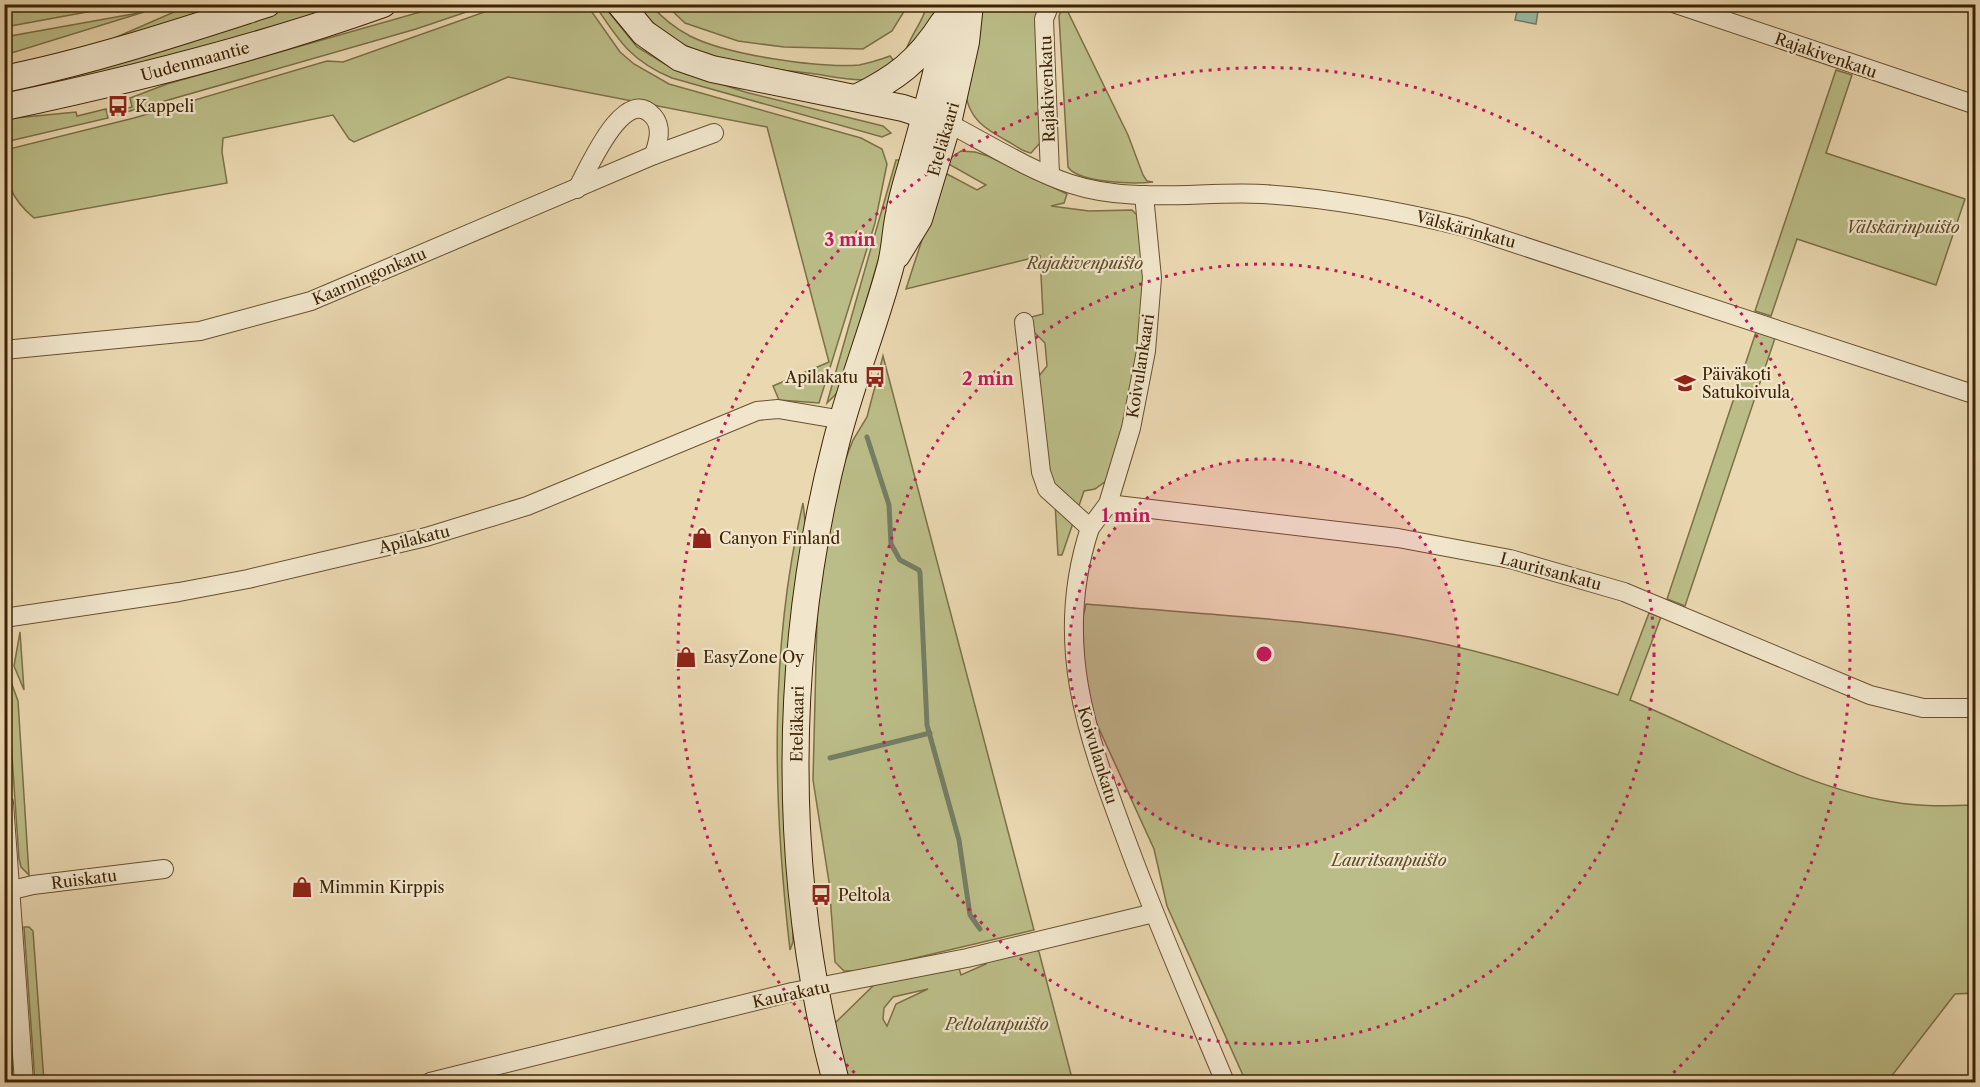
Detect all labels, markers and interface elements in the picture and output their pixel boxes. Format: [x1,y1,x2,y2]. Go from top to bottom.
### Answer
street label: Rajakivenkatu [1772,28,1880,82]
street label: Rajakivenkatu [1035,35,1059,143]
street label: Uudenmaantie [138,37,252,85]
bus stop icon: Kappeli [106,94,130,118]
place label: Kappeli [135,96,194,116]
street label: Eteläkaari [923,99,963,178]
street label: Välskärinkatu [1413,206,1518,252]
park label: Välskärinpuisto [1846,217,1960,237]
text: 3 min [824,229,876,251]
street label: Kaarningonkatu [309,243,429,309]
park label: Rajakivenpuisto [1025,253,1143,273]
street label: Koivulankaari [1122,312,1158,420]
place label: Päiväkoti Satukoivula [1702,364,1791,402]
bus stop icon: Apilakatu [863,365,887,389]
place label: Apilakatu [784,367,858,387]
text: 2 min [962,368,1015,390]
school or university icon: Päiväkoti Satukoivula [1673,371,1697,395]
text: 1 min [1101,505,1151,527]
street label: Apilakatu [375,520,452,558]
shop icon: Canyon Finland [690,526,714,550]
place label: Canyon Finland [719,528,840,548]
street label: Lauritsankatu [1498,548,1604,594]
centre of rings [1254,644,1274,664]
shop icon: EasyZone Oy [674,645,698,669]
place label: EasyZone Oy [703,647,805,667]
street label: Eteläkaari [786,686,808,762]
street label: Koivulankatu [1074,704,1122,806]
park label: Lauritsanpuisto [1329,850,1447,870]
street label: Ruiskatu [50,865,118,893]
shop icon: Mimmin Kirppis [290,875,314,899]
place label: Mimmin Kirppis [319,877,445,897]
bus stop icon: Peltola [809,883,833,907]
place label: Peltola [838,885,891,905]
street label: Kaurakatu [750,976,832,1012]
park label: Peltolanpuisto [943,1014,1049,1034]

